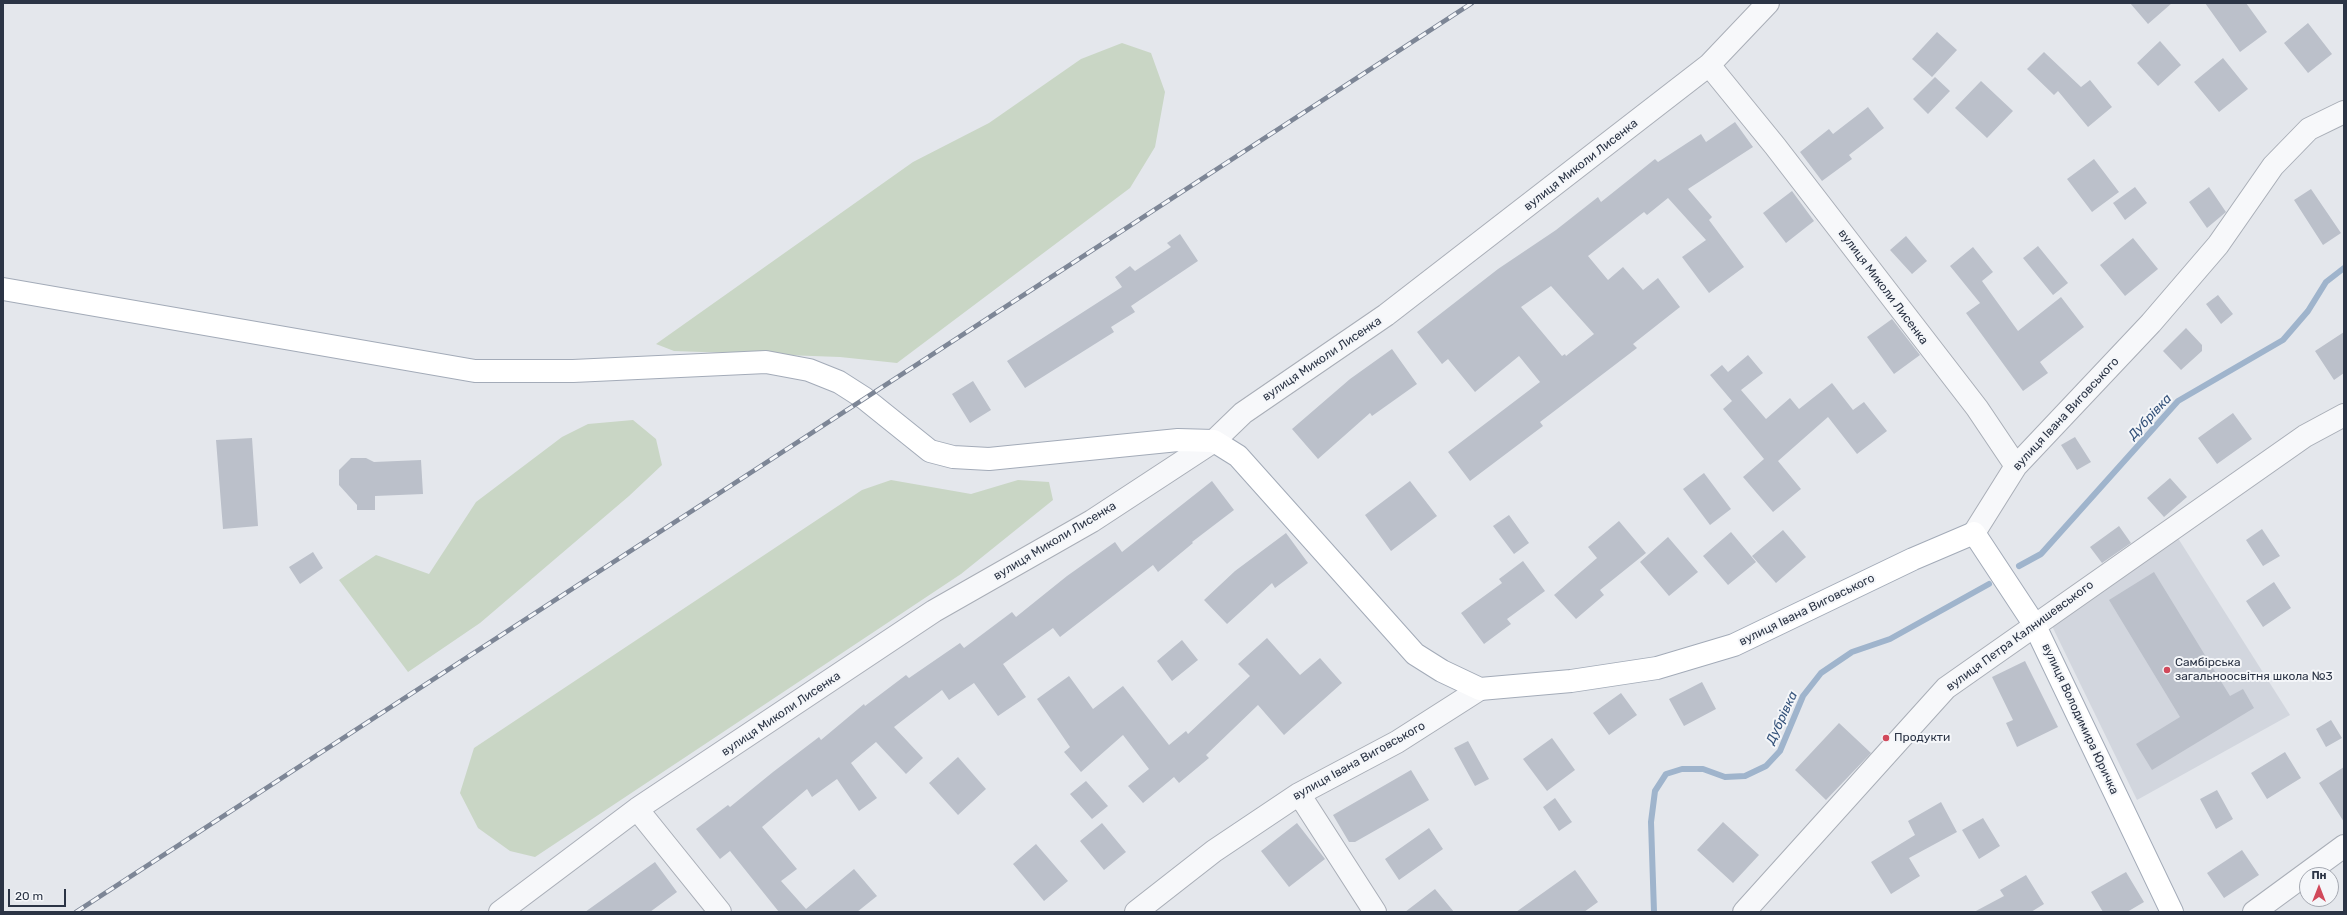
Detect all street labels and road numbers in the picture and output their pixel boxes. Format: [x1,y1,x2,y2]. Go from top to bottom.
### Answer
street label: вулиця Миколи Лисенка [1521,116,1641,214]
street label: вулиця Миколи Лисенка [1835,227,1931,347]
street label: вулиця Миколи Лисенка [1260,314,1384,404]
street label: вулиця Івана Виговського [2010,355,2122,473]
street label: вулиця Миколи Лисенка [991,499,1119,583]
street label: вулиця Івана Виговського [1737,571,1877,649]
street label: вулиця Петра Калнишевського [1944,578,2096,694]
street label: вулиця Володимира Юричка [2039,641,2121,797]
street label: вулиця Миколи Лисенка [719,669,843,759]
street label: вулиця Івана Виговського [1290,719,1428,803]

